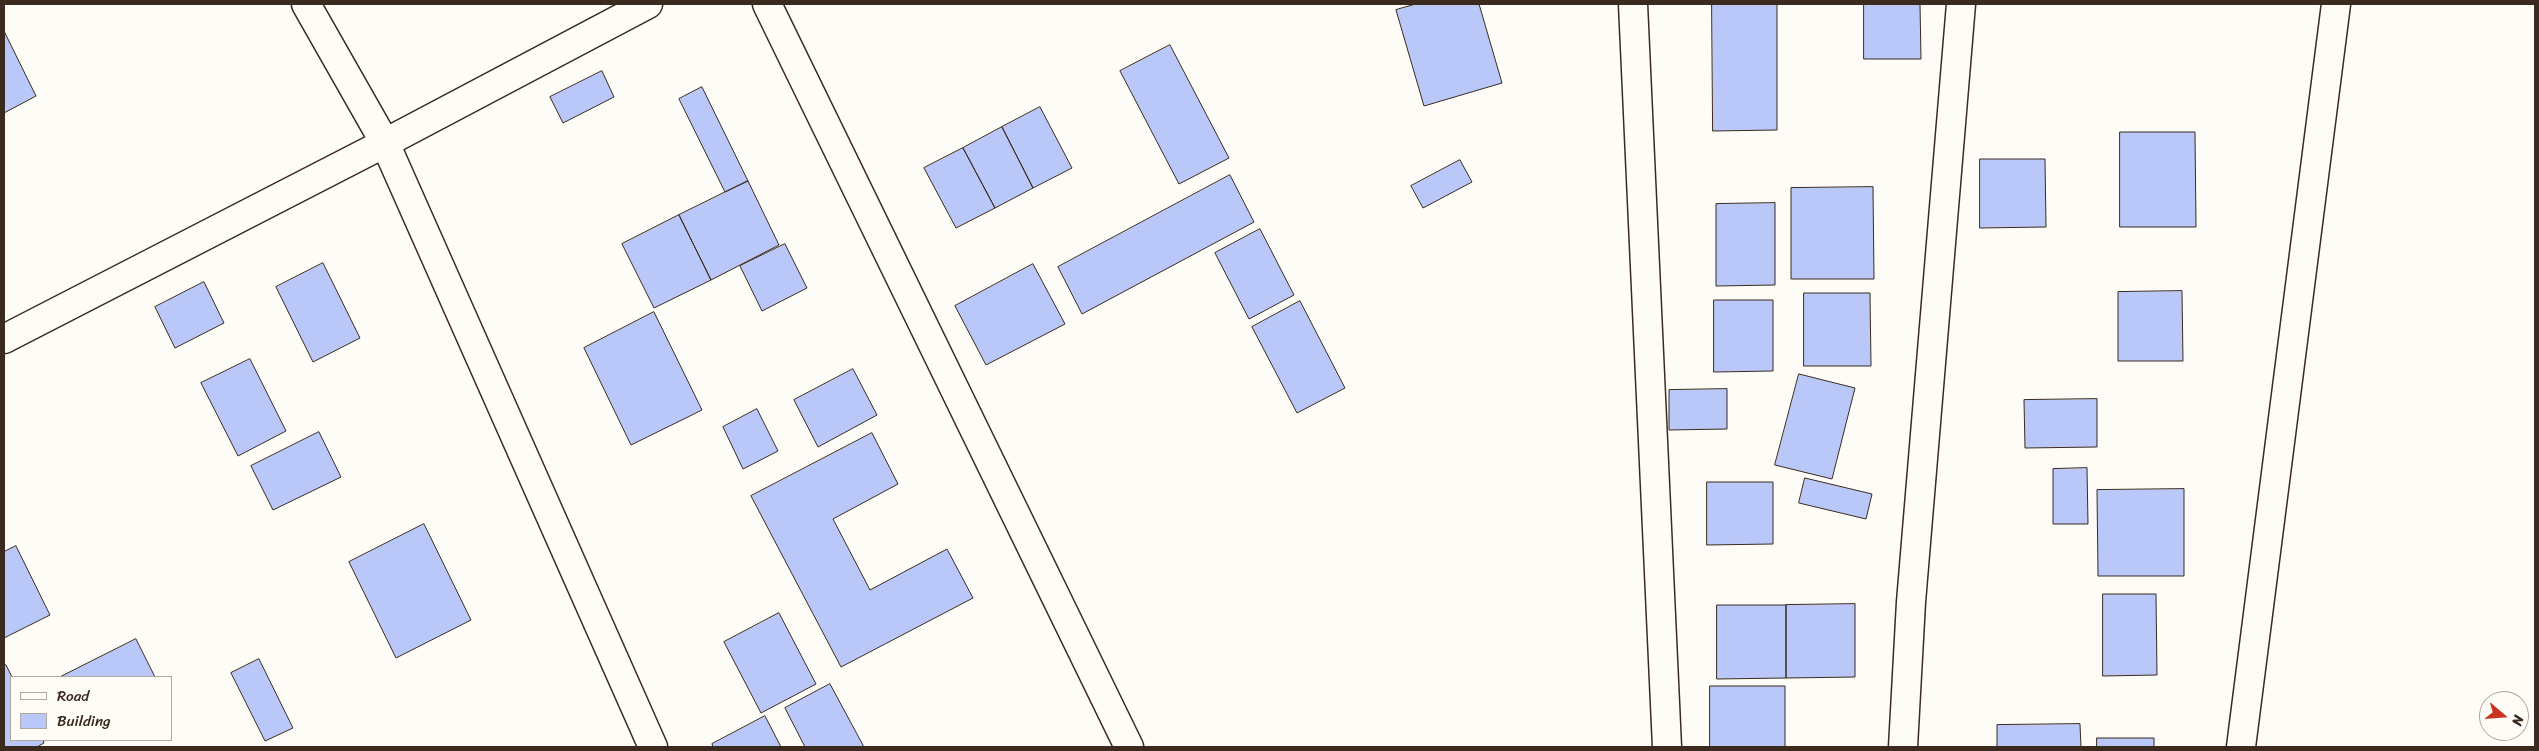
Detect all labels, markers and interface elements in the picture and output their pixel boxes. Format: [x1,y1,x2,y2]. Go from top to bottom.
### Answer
legend [10,676,172,741]
text: Road [57,683,89,709]
north arrow [2479,691,2529,741]
text: Building [57,708,111,734]
text: N [2504,712,2531,729]

